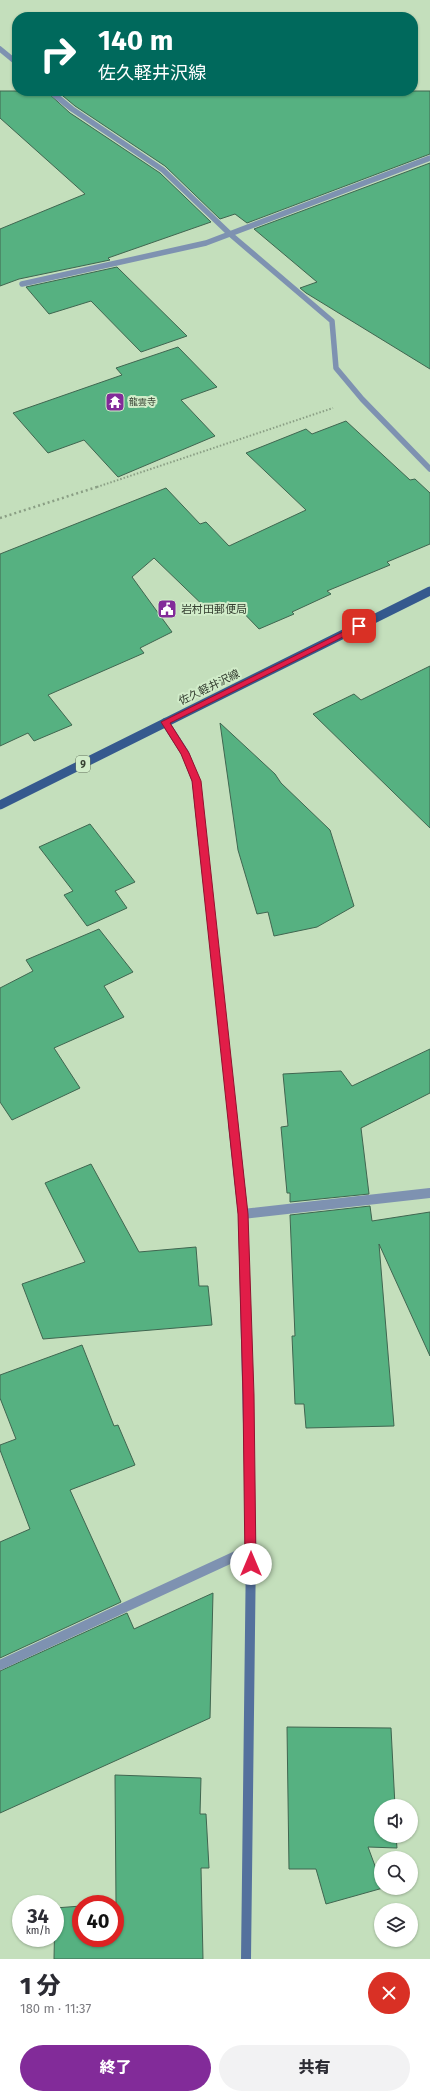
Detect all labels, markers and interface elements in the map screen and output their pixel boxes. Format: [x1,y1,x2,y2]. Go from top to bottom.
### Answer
text: 140 m [98,24,174,57]
icon: right [32,28,84,80]
text: 佐久軽井沢線 [98,62,206,84]
temple icon: 龍雲寺 [104,391,126,413]
place label: 龍雲寺 [129,397,156,407]
public building icon: 岩村田郵便局 [156,598,178,620]
place label: 岩村田郵便局 [181,603,247,616]
pin [342,609,376,643]
icon: arrive [348,615,370,637]
street label: 佐久軽井沢線 [177,667,242,708]
road number: 9 [76,756,90,772]
position arrow [230,1543,272,1585]
map controls [374,1799,418,1947]
button: sound [374,1799,418,1843]
button: search [374,1851,418,1895]
speed limit sign: 40 [72,1895,124,1947]
button: layers [374,1903,418,1947]
text: 34 [27,1904,49,1928]
text: km/h [26,1925,50,1937]
text: 1 分 [20,1972,61,2000]
button: close [368,1972,410,2014]
text: 180 m · 11:37 [20,2001,91,2016]
button: 終了 [20,2045,211,2091]
button: 共有 [219,2045,410,2091]

